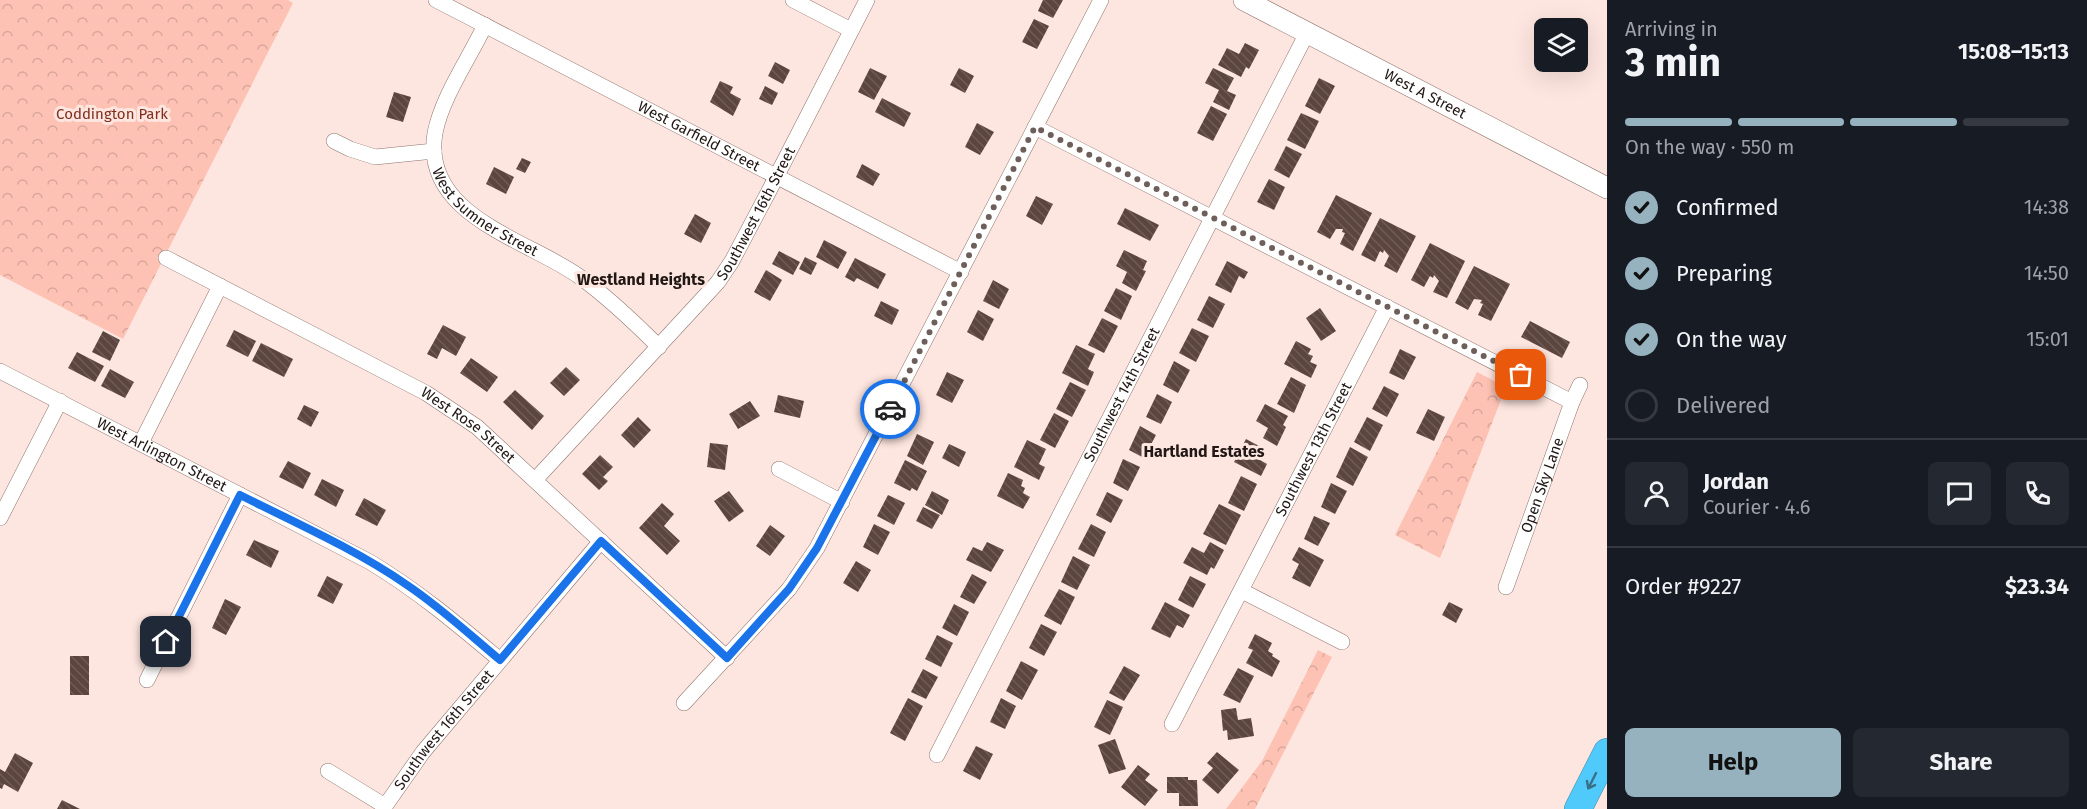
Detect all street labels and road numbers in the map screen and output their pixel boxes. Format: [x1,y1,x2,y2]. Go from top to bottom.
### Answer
street label: West A Street [1381,65,1470,123]
street label: West Garfield Street [635,97,763,176]
street label: Southwest 16th Street [713,143,799,284]
street label: West Sumner Street [428,165,542,260]
street label: Southwest 14th Street [1080,324,1164,465]
street label: Southwest 13th Street [1272,379,1356,519]
street label: West Rose Street [418,383,519,467]
street label: West Arlington Street [94,413,230,496]
street label: Open Sky Lane [1517,435,1568,535]
street label: Southwest 16th Street [390,666,498,793]

